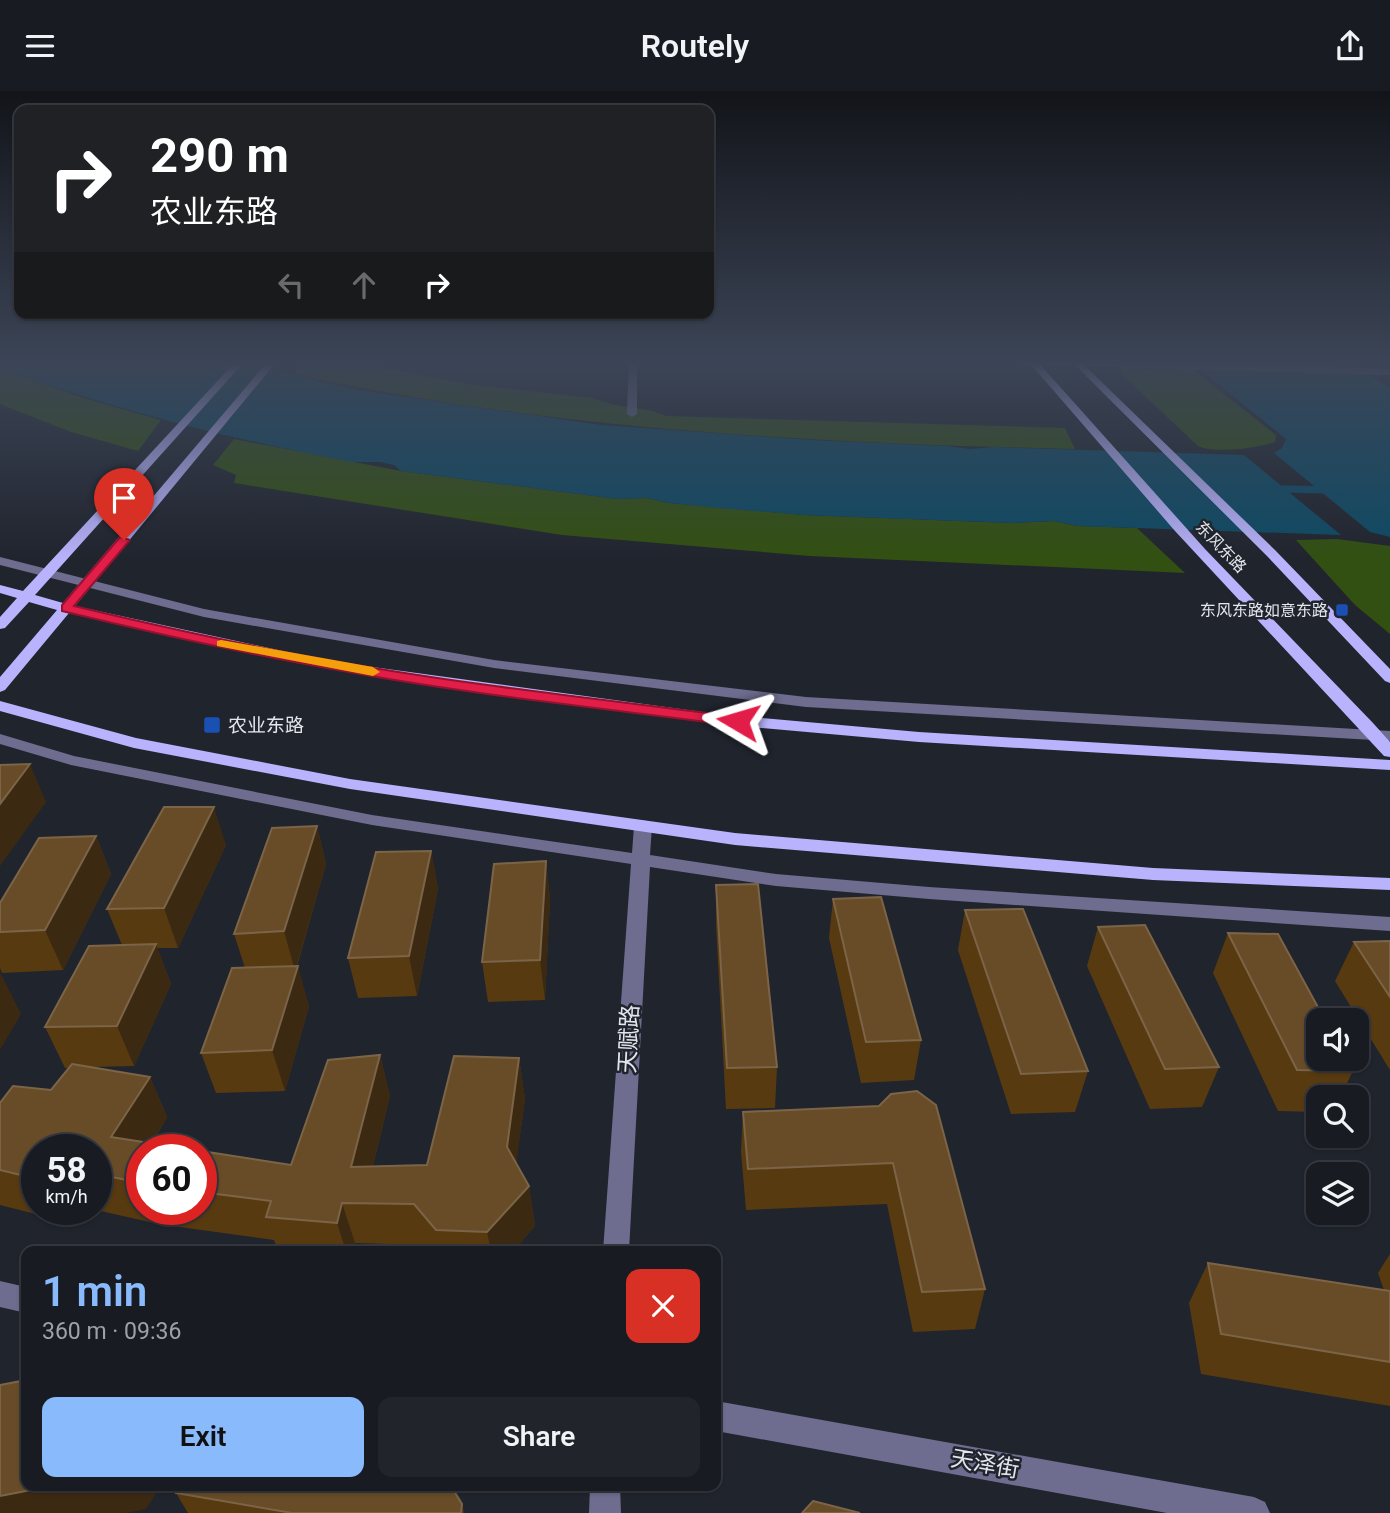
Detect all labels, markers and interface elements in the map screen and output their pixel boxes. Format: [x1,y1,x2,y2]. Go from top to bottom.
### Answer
icon: menu [21,27,59,65]
text: Routely [641,27,749,65]
icon: share [1331,27,1369,65]
text: 290 m [150,127,289,184]
icon: right [35,133,126,224]
text: 农业东路 [150,193,278,231]
icon: left [272,266,310,304]
icon: ahead [345,266,383,304]
icon: right [418,266,456,304]
pin [94,468,154,540]
icon: arrive [105,479,143,517]
street label: 东风东路 [1192,517,1250,577]
place label: 东风东路如意东路 [1200,601,1328,620]
marker: 东风东路如意东路 [1334,602,1350,618]
position arrow [701,684,775,758]
place label: 农业东路 [228,714,304,737]
marker: 农业东路 [202,715,222,735]
street label: 天赋路 [614,1004,644,1074]
map controls [1306,1008,1369,1225]
button: sound [1306,1008,1369,1071]
button: search [1306,1085,1369,1148]
speed limit sign: 60 [126,1134,217,1225]
text: 58 [46,1150,87,1191]
button: layers [1306,1162,1369,1225]
text: km/h [45,1186,88,1207]
text: 1 min [42,1267,147,1316]
button: close [626,1269,700,1343]
text: 360 m · 09:36 [42,1318,181,1345]
button: Exit [42,1397,364,1477]
button: Share [378,1397,700,1477]
street label: 天泽街 [949,1445,1021,1483]

